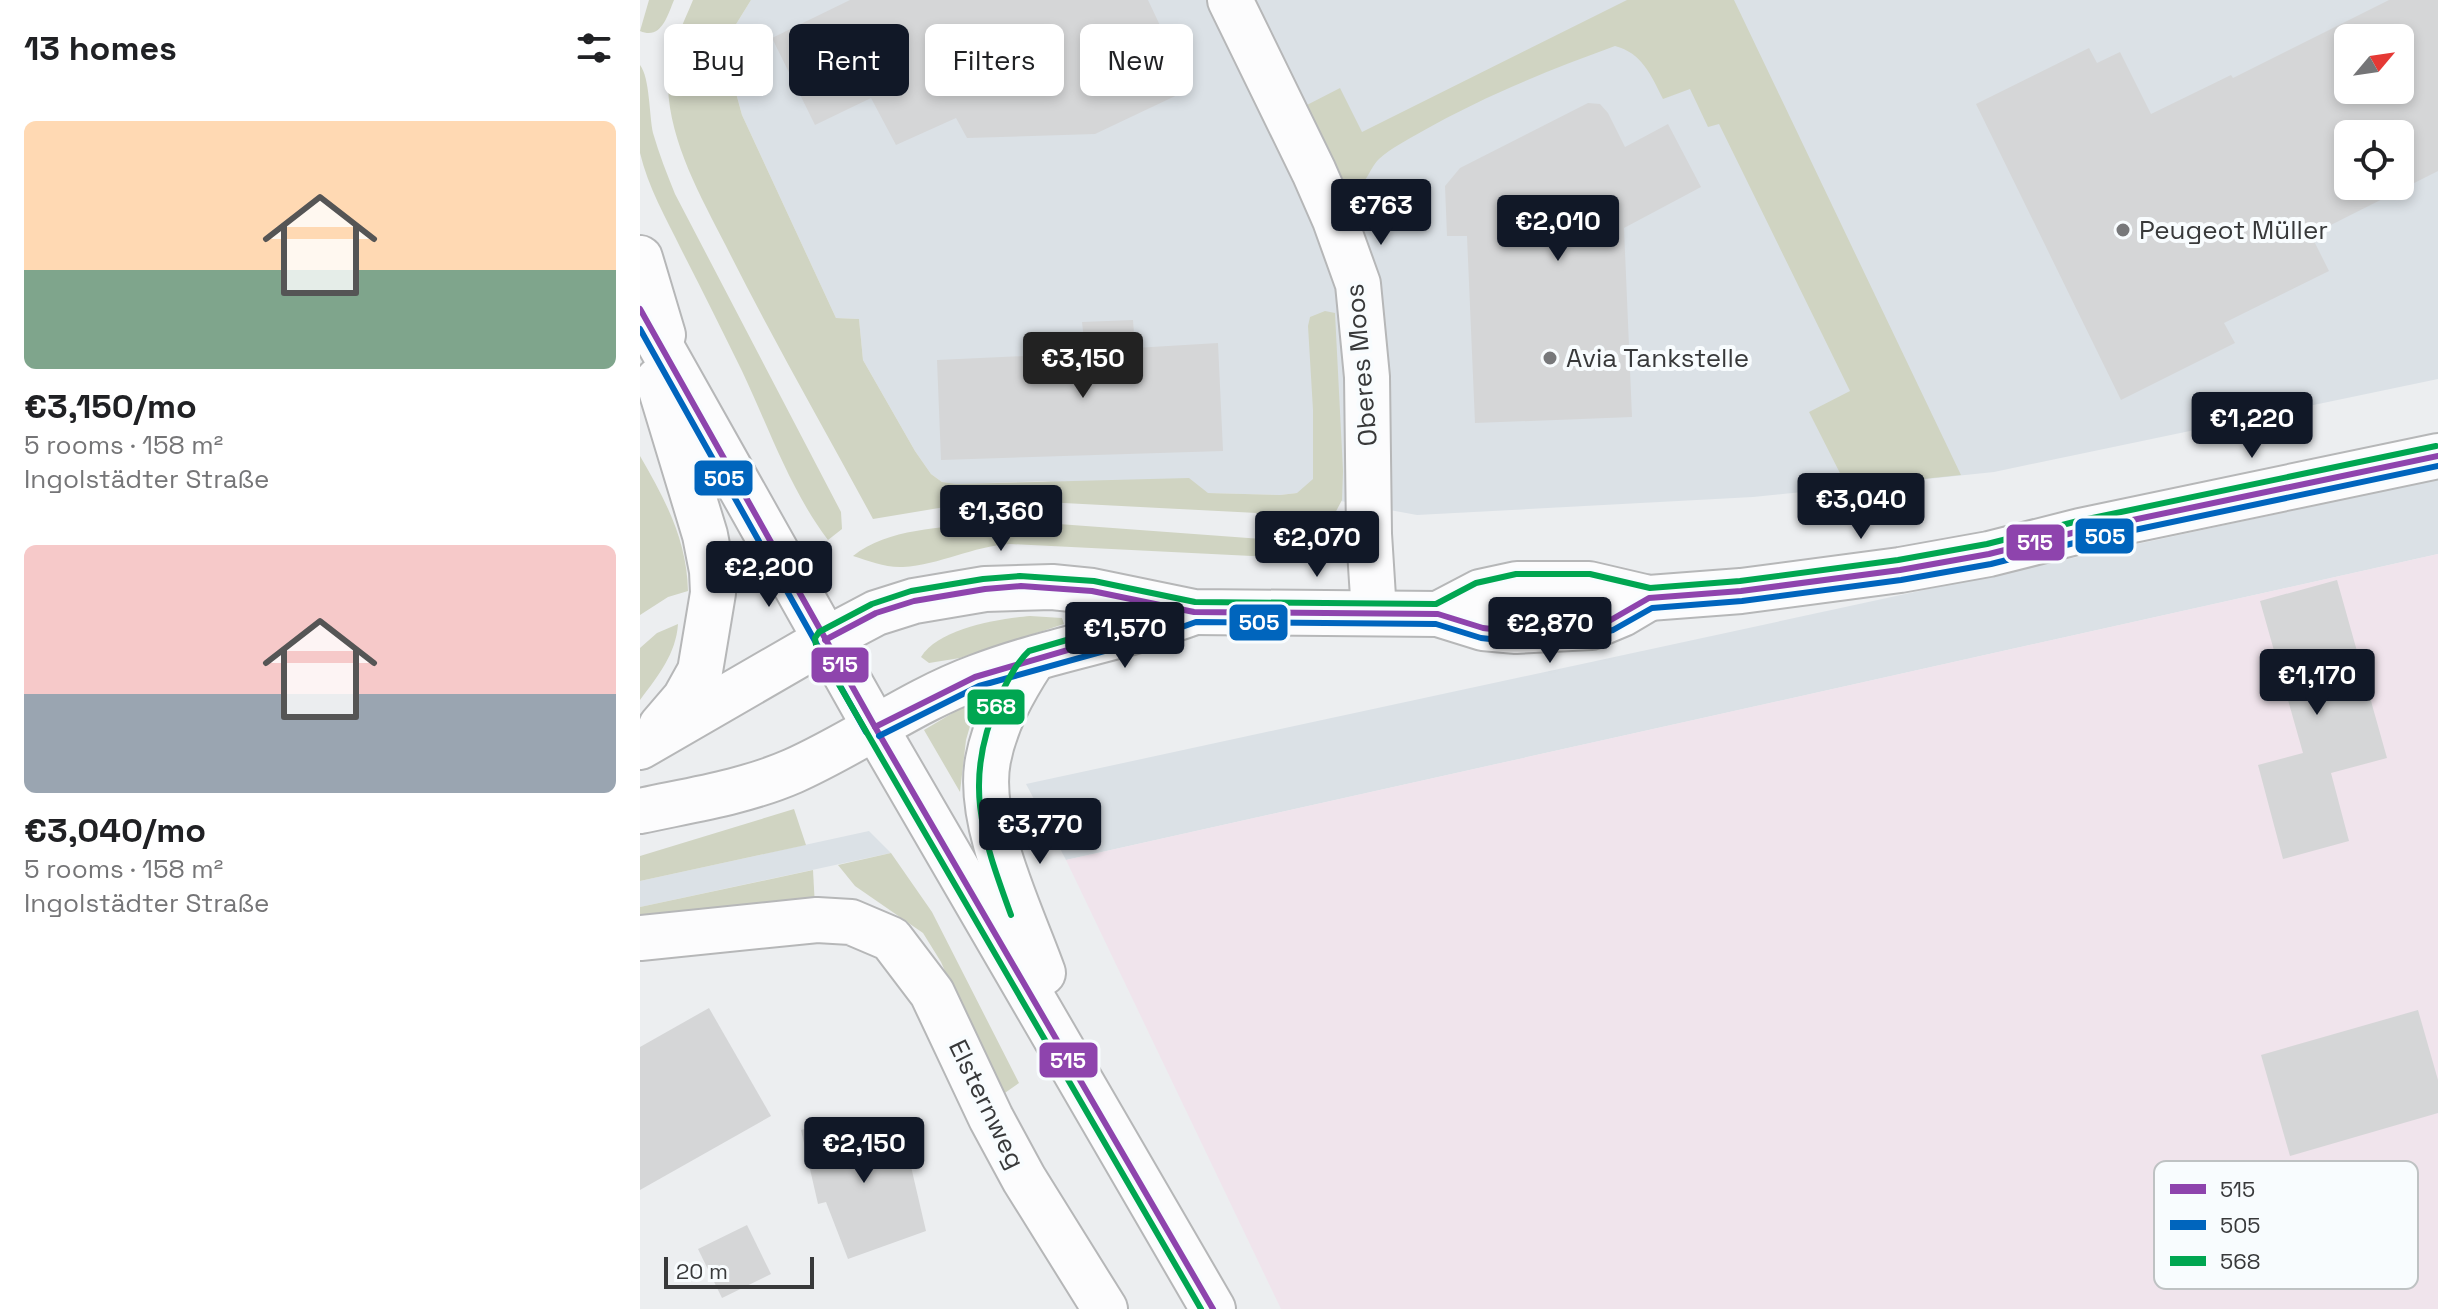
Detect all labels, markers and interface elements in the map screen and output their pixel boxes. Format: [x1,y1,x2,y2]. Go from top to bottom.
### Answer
chip: Buy [664,24,773,96]
chip: Rent [789,24,909,96]
chip: Filters [925,24,1064,96]
chip: New [1080,24,1193,96]
north arrow [2334,24,2414,104]
map controls [2334,24,2414,200]
icon: filters [572,26,616,70]
text: 13 homes [24,27,177,70]
button: locate [2334,120,2414,200]
icon: home [248,173,392,317]
pin: €763 [1334,179,1428,247]
text: €763 [1349,188,1413,222]
pin: €2,010 [1493,195,1623,263]
text: €2,010 [1515,204,1601,238]
place label: Peugeot Müller [2139,213,2328,247]
marker: Peugeot Müller [2114,221,2132,239]
street label: Oberes Moos [1337,282,1385,448]
pin: €3,150 [1018,332,1148,400]
text: €3,150 [1041,341,1125,375]
place label: Avia Tankstelle [1566,341,1749,375]
marker: Avia Tankstelle [1541,349,1559,367]
text: €3,150/mo [24,385,197,428]
pin: €1,220 [2187,392,2317,460]
text: €1,220 [2210,401,2294,435]
text: 5 rooms · 158 m² [24,428,223,462]
line badge: 505 [693,459,754,497]
text: Ingolstädter Straße [24,462,269,496]
text: 505 [704,464,744,492]
pin: €3,040 [1796,473,1926,541]
text: €3,040 [1815,482,1907,516]
pin: €1,360 [936,485,1066,553]
text: €1,360 [958,494,1044,528]
pin: €2,070 [1252,511,1382,579]
line badge: 505 [2074,517,2135,555]
text: €2,070 [1273,520,1361,554]
text: 505 [2085,522,2125,550]
line badge: 515 [2005,523,2066,562]
text: 515 [2017,528,2053,556]
pin: €2,200 [704,541,834,609]
text: €2,200 [724,550,814,584]
icon: home [248,597,392,741]
pin: €2,870 [1485,597,1615,665]
pin: €1,570 [1060,602,1190,670]
line badge: 505 [1228,603,1289,642]
text: €2,870 [1506,606,1594,640]
text: 505 [1239,608,1279,636]
text: €1,570 [1083,611,1167,645]
line badge: 515 [810,646,870,684]
pin: €1,170 [2252,649,2382,717]
text: 515 [822,650,858,678]
text: €1,170 [2278,658,2356,692]
line badge: 568 [966,688,1026,726]
text: 568 [976,692,1016,720]
pin: €3,770 [975,798,1105,866]
text: €3,770 [997,807,1083,841]
text: €3,040/mo [24,809,206,852]
text: 5 rooms · 158 m² [24,852,223,886]
text: Ingolstädter Straße [24,886,269,920]
street label: Elsternweg [941,1034,1033,1174]
line badge: 515 [1038,1041,1099,1079]
text: 515 [1050,1046,1086,1074]
pin: €2,150 [799,1117,929,1185]
text: €2,150 [822,1126,906,1160]
legend [2154,1161,2418,1289]
text: 515 [2220,1175,2255,1203]
text: 505 [2220,1211,2260,1239]
text: 568 [2220,1247,2260,1275]
scale bar [664,1253,814,1289]
text: 20 m [676,1257,728,1285]

